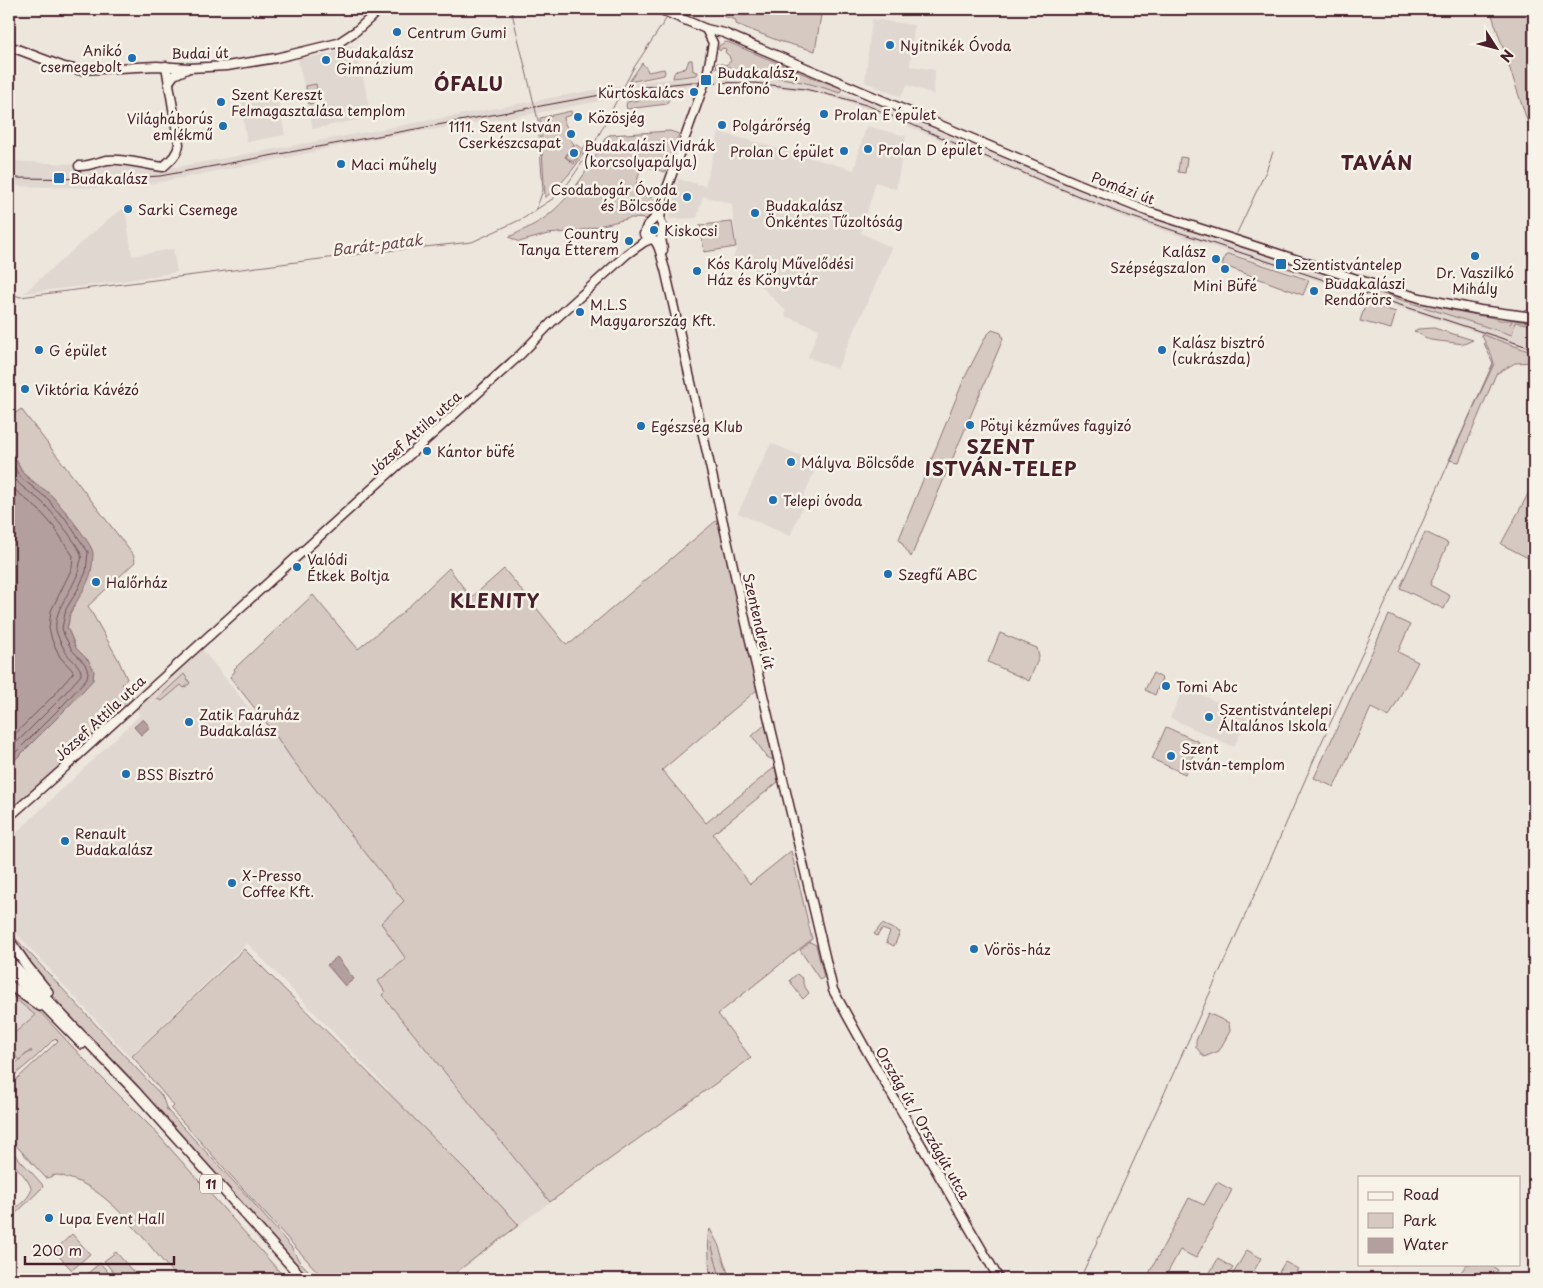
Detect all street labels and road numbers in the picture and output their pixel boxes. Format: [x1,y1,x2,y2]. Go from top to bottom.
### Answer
street label: Budai út [171,42,229,64]
street label: Pomázi út [1088,166,1158,210]
street label: József Attila utca [364,386,466,480]
street label: Szentendrei út [738,571,780,672]
street label: József Attila utca [50,670,150,766]
street label: Ország út / Országút utca [871,1043,975,1203]
road number: 11 [200,1174,222,1194]

